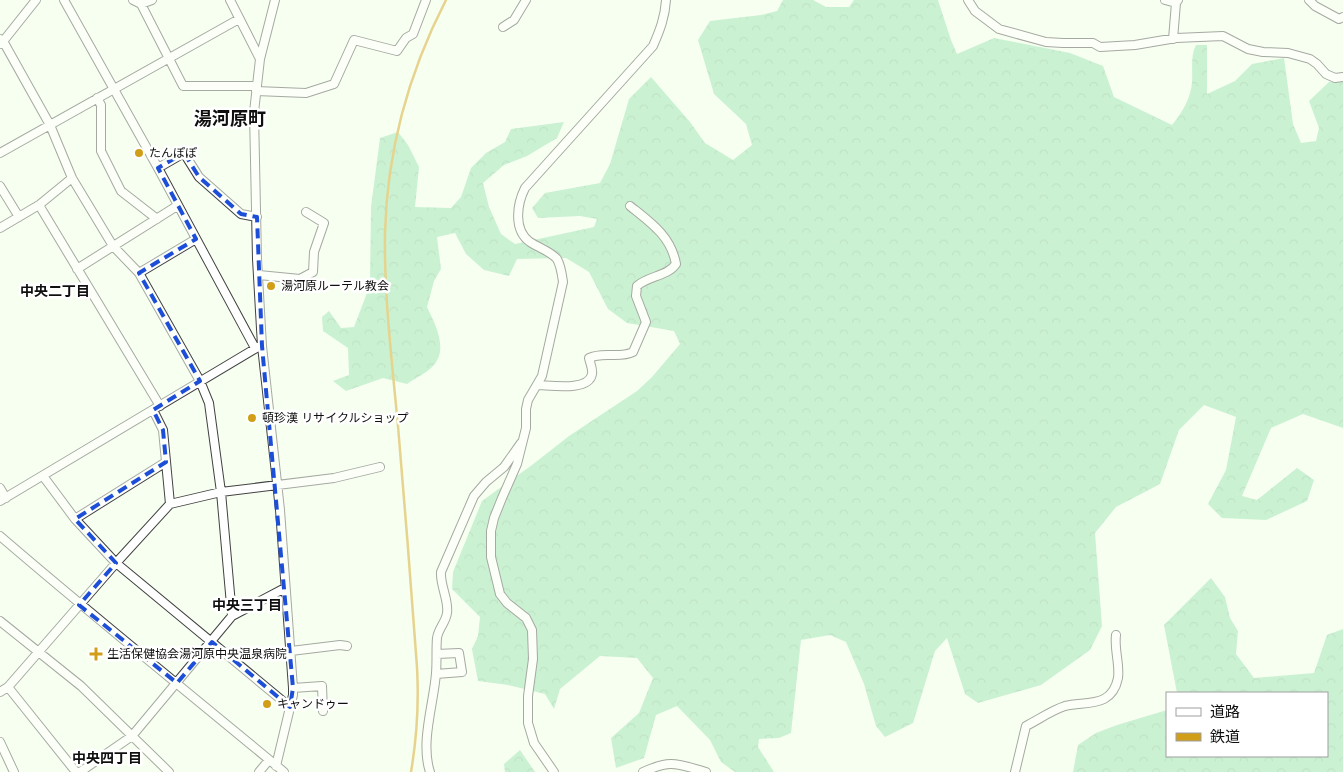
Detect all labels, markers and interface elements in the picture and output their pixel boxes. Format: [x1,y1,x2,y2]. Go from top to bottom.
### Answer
district label: 湯河原町 [194,107,266,130]
place label: たんぽぽ [149,145,197,160]
marker: たんぽぽ [133,147,145,159]
place label: 湯河原ルーテル教会 [281,278,389,293]
marker: 湯河原ルーテル教会 [265,280,277,292]
district label: 中央二丁目 [20,282,90,300]
place label: 頓珍漢 リサイクルショップ [262,410,409,425]
marker: 頓珍漢 リサイクルショップ [246,412,258,424]
district label: 中央三丁目 [212,596,282,614]
place label: 生活保健協会湯河原中央温泉病院 [107,646,287,661]
marker: 生活保健協会湯河原中央温泉病院 [89,647,103,661]
legend [1166,692,1328,757]
place label: キャンドゥー [277,696,349,711]
marker: キャンドゥー [261,698,273,710]
text: 道路 [1210,702,1240,721]
text: 鉄道 [1210,727,1240,746]
district label: 中央四丁目 [72,749,142,767]

